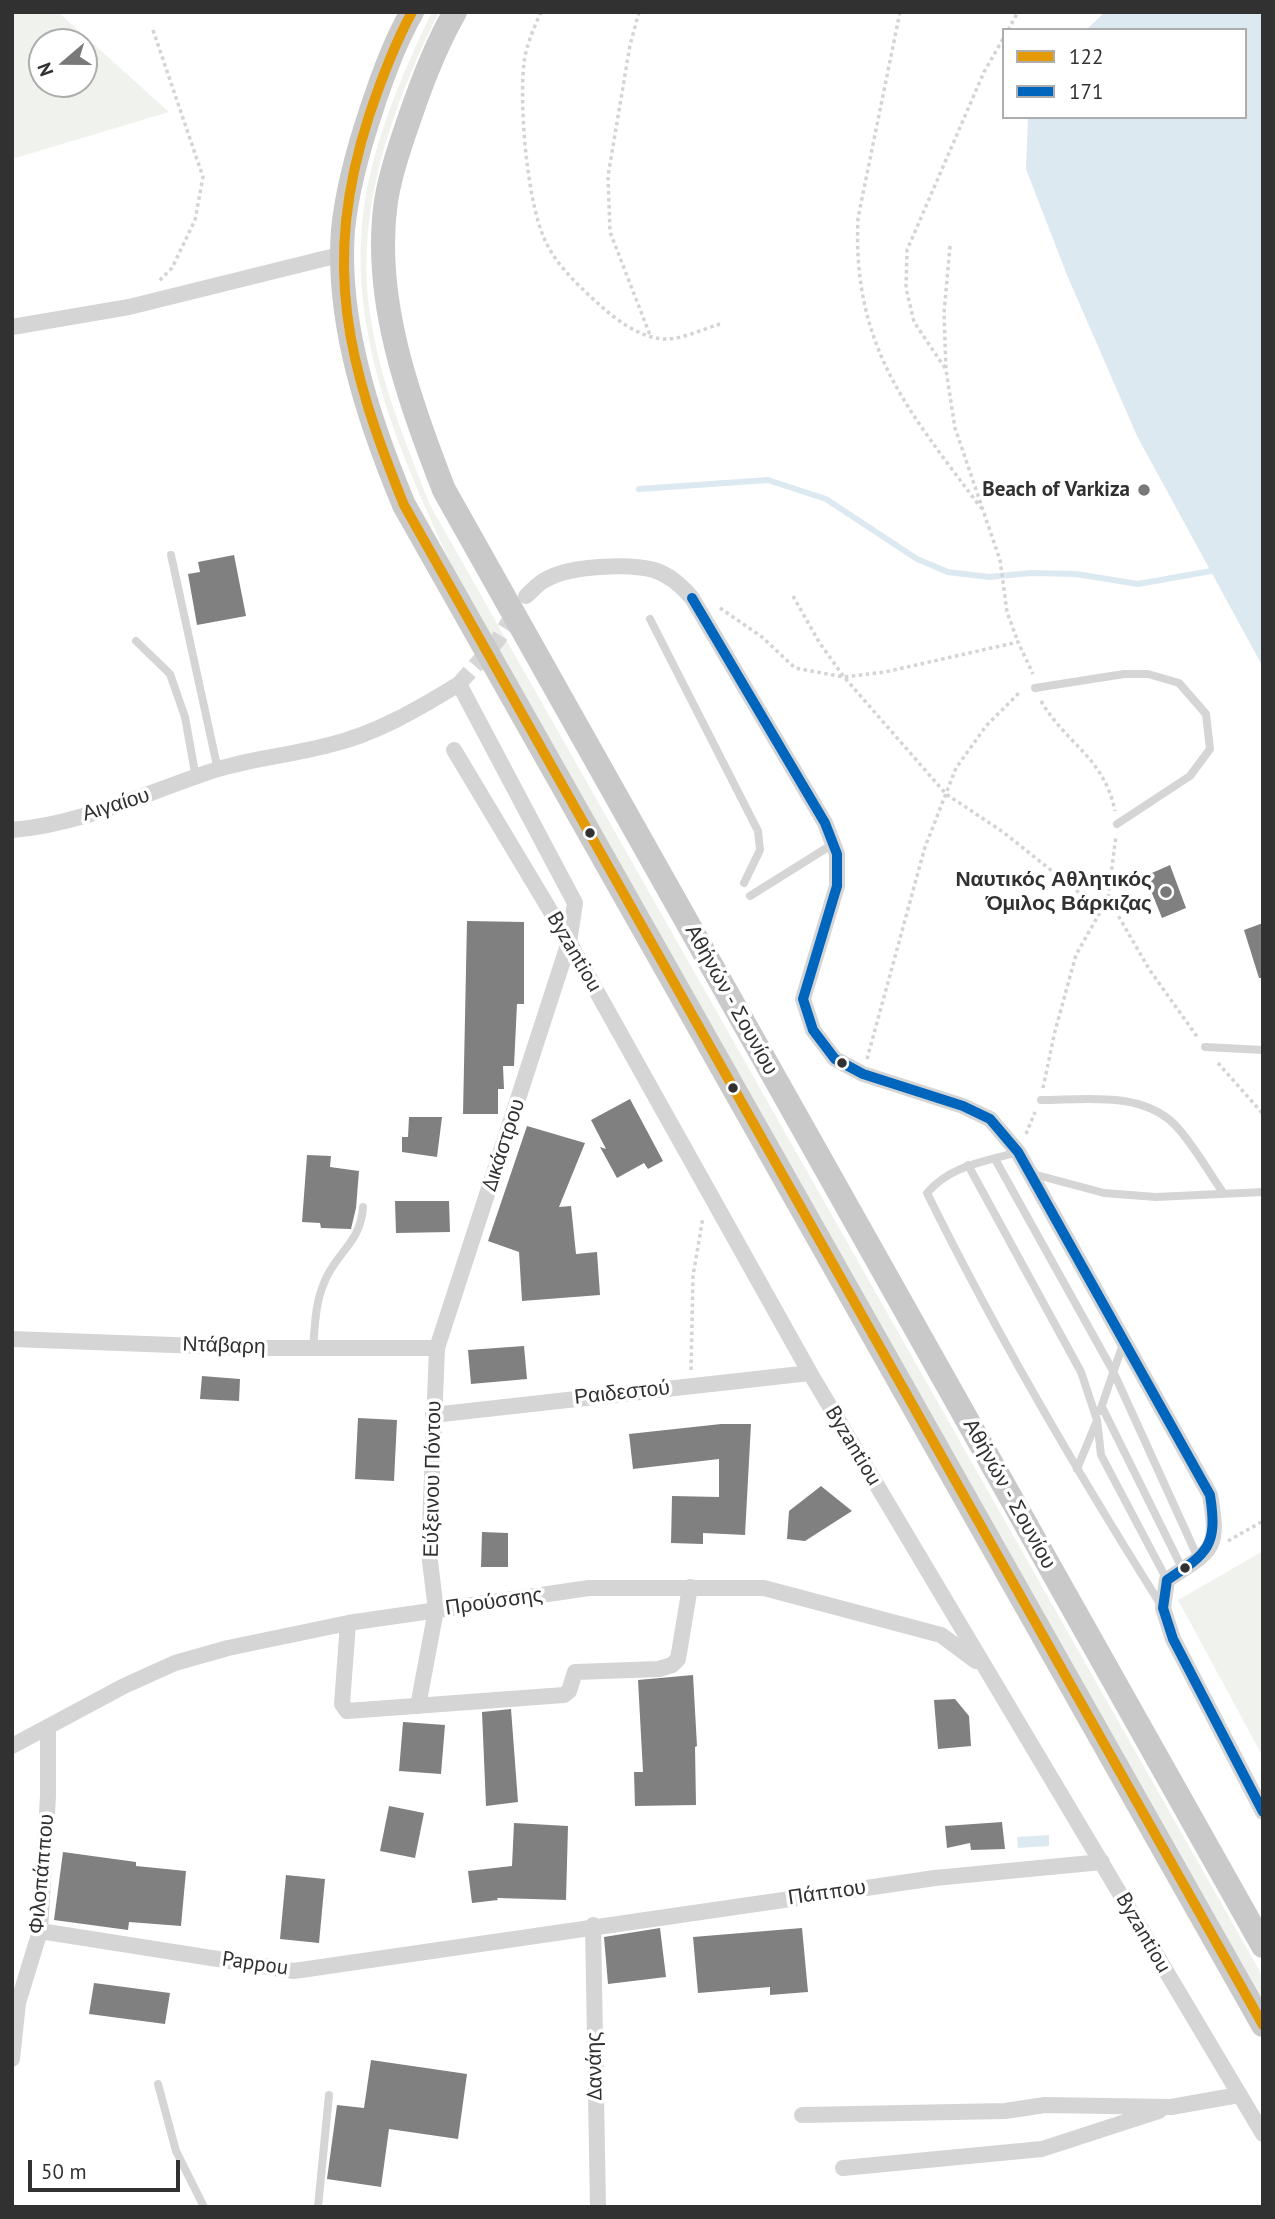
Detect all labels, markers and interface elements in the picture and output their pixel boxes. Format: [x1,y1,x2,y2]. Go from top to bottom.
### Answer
north arrow [28,28,98,98]
legend [1002,28,1247,119]
text: 122 [1069,43,1103,70]
text: N [32,60,59,79]
text: 171 [1069,78,1103,105]
place label: Beach of Varkiza [982,477,1130,503]
marker: Beach of Varkiza [1136,482,1152,498]
street label: Αιγαίου [79,783,153,827]
unlabelled marker [583,826,597,840]
place label: Ναυτικός Αθλητικός Όμιλος Βάρκιζας [955,867,1152,917]
marker: Ναυτικός Αθλητικός Όμιλος Βάρκιζας [1158,884,1174,900]
street label: Byzantiou [541,907,607,997]
street label: Αθήνών - Σουνίου [679,920,783,1080]
unlabelled marker [835,1056,849,1070]
unlabelled marker [726,1081,740,1095]
street label: Δικάστρου [477,1096,531,1194]
street label: Ντάβαρη [182,1332,266,1360]
street label: Ραιδεστού [573,1375,671,1411]
street label: Εύξεινου Πόντου [419,1400,447,1558]
street label: Byzantiou [819,1402,887,1490]
street label: Αθήνών - Σουνίου [957,1414,1061,1574]
unlabelled marker [1178,1561,1192,1575]
street label: Προύσσης [444,1583,544,1621]
street label: Φιλοπάππου [24,1813,60,1935]
street label: Πάππου [786,1875,868,1911]
street label: Byzantiou [1110,1888,1176,1978]
street label: Pappou [220,1947,290,1981]
street label: Δανάης [582,2032,608,2100]
scale bar [32,2146,184,2190]
text: 50 m [41,2158,87,2185]

